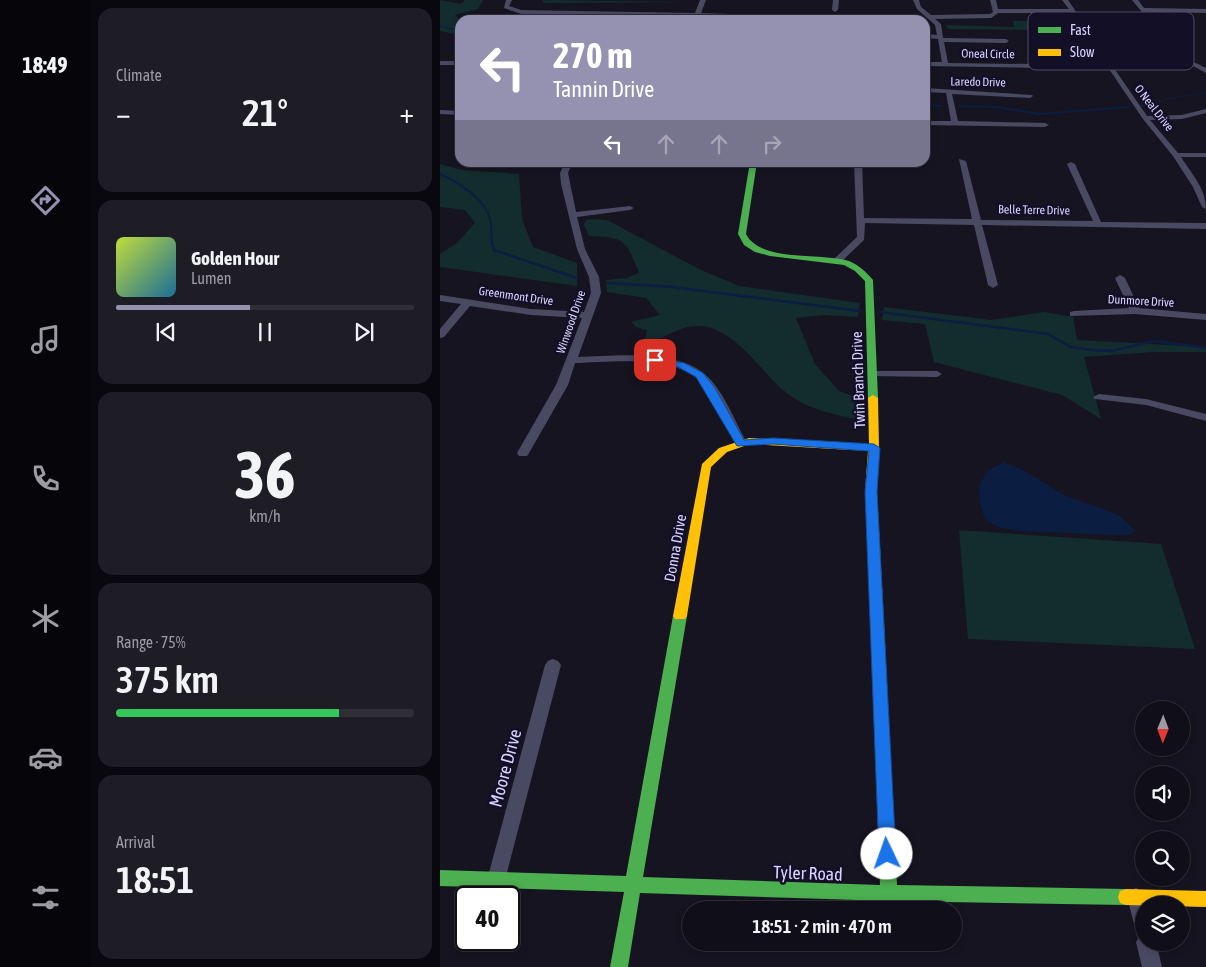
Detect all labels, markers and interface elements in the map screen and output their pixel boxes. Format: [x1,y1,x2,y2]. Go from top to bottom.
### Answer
legend [1028,12,1194,70]
text: Fast [1070,22,1091,38]
icon: left [470,35,535,100]
text: 270 m [553,35,632,75]
text: Slow [1070,44,1095,60]
street label: Oneal Circle [961,47,1015,61]
text: 18:49 [22,52,68,78]
text: Climate [116,66,162,84]
street label: Laredo Drive [950,75,1006,89]
text: Tannin Drive [553,76,654,102]
street label: O Neal Drive [1132,82,1176,134]
text: 21° [242,91,288,134]
text: − [116,97,131,129]
text: + [399,97,414,129]
icon: left [599,130,627,158]
icon: ahead [652,130,680,158]
icon: ahead [705,130,733,158]
icon: right [758,130,786,158]
icon: directions [28,183,63,218]
street label: Belle Terre Drive [998,202,1070,218]
text: Golden Hour [191,247,279,269]
text: Lumen [191,269,231,287]
street label: Greenmont Drive [478,284,554,308]
street label: Winwood Drive [554,288,588,356]
street label: Dunmore Drive [1107,292,1175,310]
icon: previous [152,318,180,346]
icon: pause [251,318,279,346]
icon: next [350,318,378,346]
icon: music [28,322,63,357]
street label: Twin Branch Drive [848,331,868,429]
pin [634,339,676,381]
icon: arrive [641,346,669,374]
text: 36 [234,437,296,512]
icon: phone [28,461,63,496]
text: km/h [249,507,281,525]
street label: Donna Drive [661,513,689,583]
icon: climate [28,601,63,636]
text: Range · 75% [116,633,186,651]
text: 375 km [116,658,219,701]
north arrow [1135,701,1190,756]
map controls [1135,701,1190,951]
street label: Moore Drive [485,727,525,809]
icon: car [28,740,63,775]
button: sound [1135,766,1190,821]
position arrow [860,827,912,879]
button: search [1135,831,1190,886]
text: Arrival [116,833,155,851]
text: 18:51 [116,858,194,901]
street label: Tyler Road [773,861,843,885]
icon: filters [28,880,63,915]
speed limit sign: 40 [455,886,520,951]
button: layers [1135,896,1190,951]
text: 18:51 · 2 min · 470 m [752,915,892,937]

